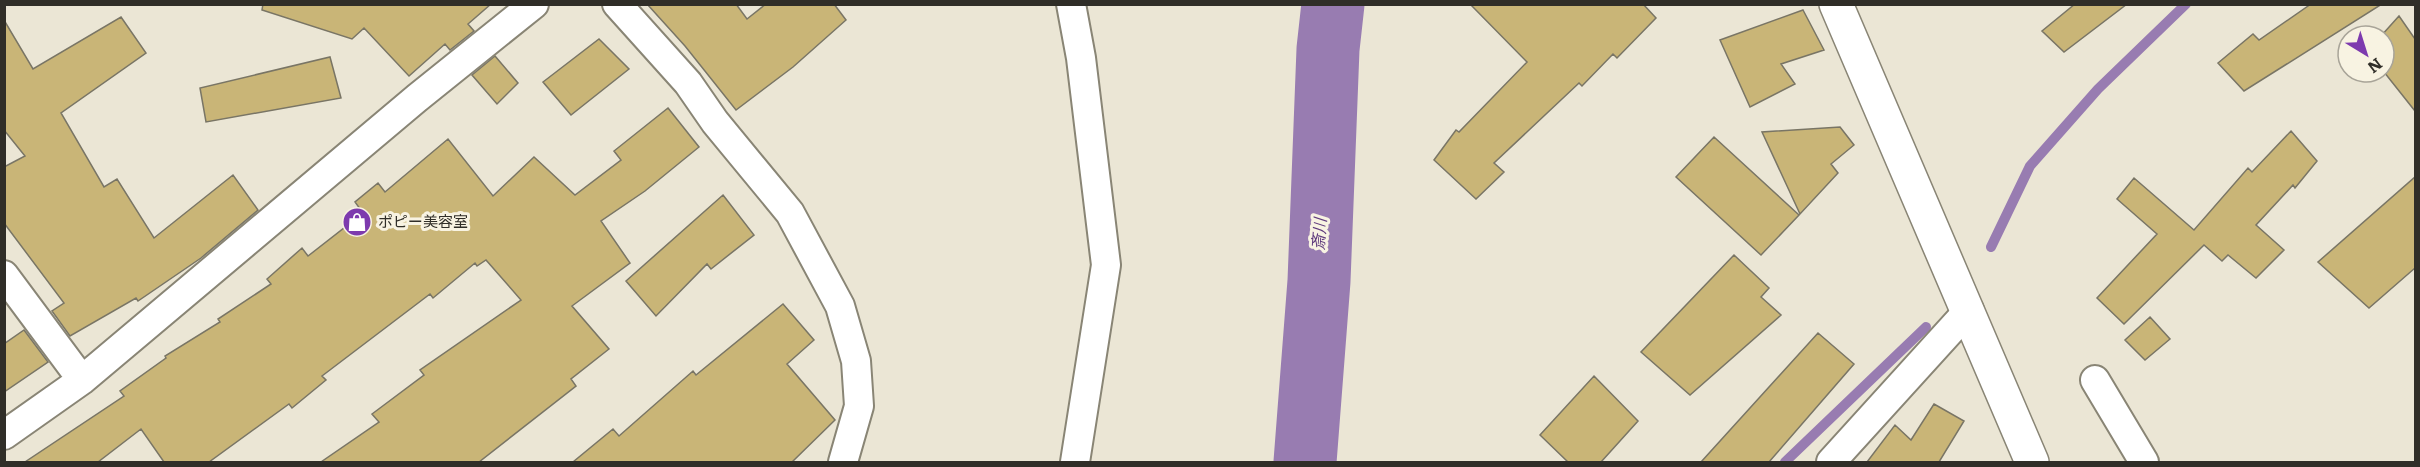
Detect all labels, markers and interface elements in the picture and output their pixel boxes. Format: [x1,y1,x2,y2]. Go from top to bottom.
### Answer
north arrow [2336,24,2396,84]
text: N [2363,53,2389,80]
shop icon: ポピー美容室 [341,206,373,238]
place label: ポピー美容室 [378,209,468,232]
water label: 斎川 [1305,215,1331,251]

